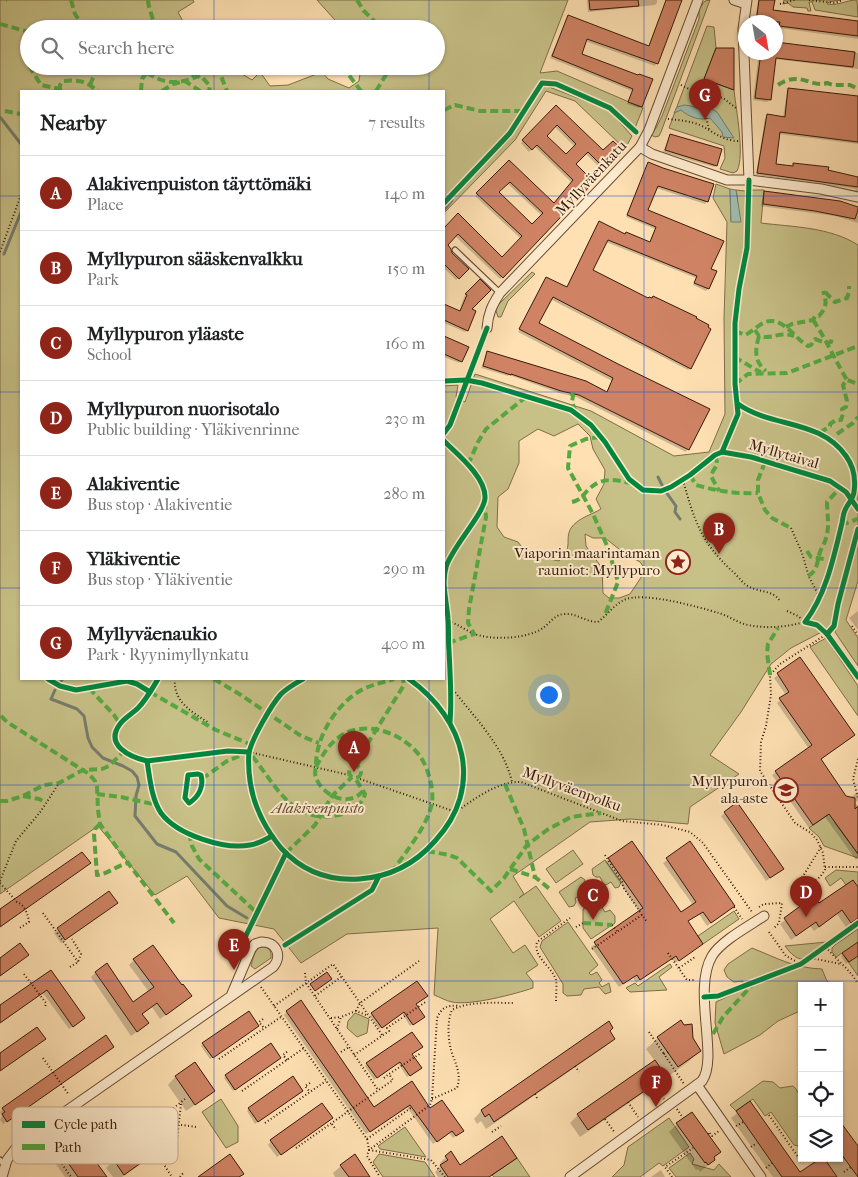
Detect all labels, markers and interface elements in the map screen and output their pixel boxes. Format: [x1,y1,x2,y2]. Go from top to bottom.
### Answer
north arrow [738,15,783,60]
search box [20,20,445,75]
icon: search [38,34,66,62]
text: Search here [78,37,174,59]
pin: G [689,79,721,120]
text: Nearby [40,111,106,135]
text: 7 results [368,113,425,132]
street label: Myllyväenkatu [552,136,631,219]
text: Alakivenpuiston täyttömäki [87,173,311,195]
text: A [51,184,61,203]
text: 140 m [384,184,425,203]
text: Place [87,195,123,214]
text: Myllypuron sääskenvalkku [87,248,303,270]
text: B [51,259,61,278]
text: 150 m [387,259,425,278]
text: Park [87,270,119,289]
text: Myllypuron yläaste [87,323,244,345]
text: C [51,334,61,353]
text: 160 m [385,334,425,353]
text: School [87,345,132,364]
text: Myllypuron nuorisotalo [87,398,279,420]
text: D [50,409,62,428]
text: 230 m [385,409,425,428]
text: Public building · Yläkivenrinne [87,420,299,439]
street label: Myllytaival [747,435,821,473]
text: Alakiventie [87,473,180,495]
text: E [51,484,61,503]
text: 280 m [383,484,425,503]
text: Bus stop · Alakiventie [87,495,232,514]
pin: B [703,513,735,554]
place label: Viaporin maarintaman rauniot: Myllypuro [513,544,660,579]
text: Yläkiventie [87,548,180,570]
place icon: Viaporin maarintaman rauniot: Myllypuro [665,549,691,575]
text: F [52,559,60,578]
text: 290 m [383,559,425,578]
text: Bus stop · Yläkiventie [87,570,233,589]
text: Myllyväenaukio [87,623,217,645]
text: G [50,634,62,653]
text: 400 m [381,634,425,653]
text: Park · Ryynimyllynkatu [87,645,249,664]
your location [536,682,562,708]
pin: A [338,731,370,772]
street label: Myllyväenpolku [520,763,624,815]
place label: Myllypuron ala-aste [692,772,769,807]
school or university icon: Myllypuron ala-aste [773,777,799,803]
park label: Alakivenpuisto [270,799,364,817]
pin: D [790,876,822,917]
pin: C [577,879,609,920]
pin: E [218,929,250,970]
map controls [798,982,843,1162]
button: + [798,982,843,1027]
button: − [798,1027,843,1072]
pin: F [640,1066,672,1107]
button: locate [798,1072,843,1117]
legend [12,1107,178,1164]
text: Cycle path [54,1116,118,1133]
button: layers [798,1117,843,1162]
text: Path [54,1139,82,1156]

